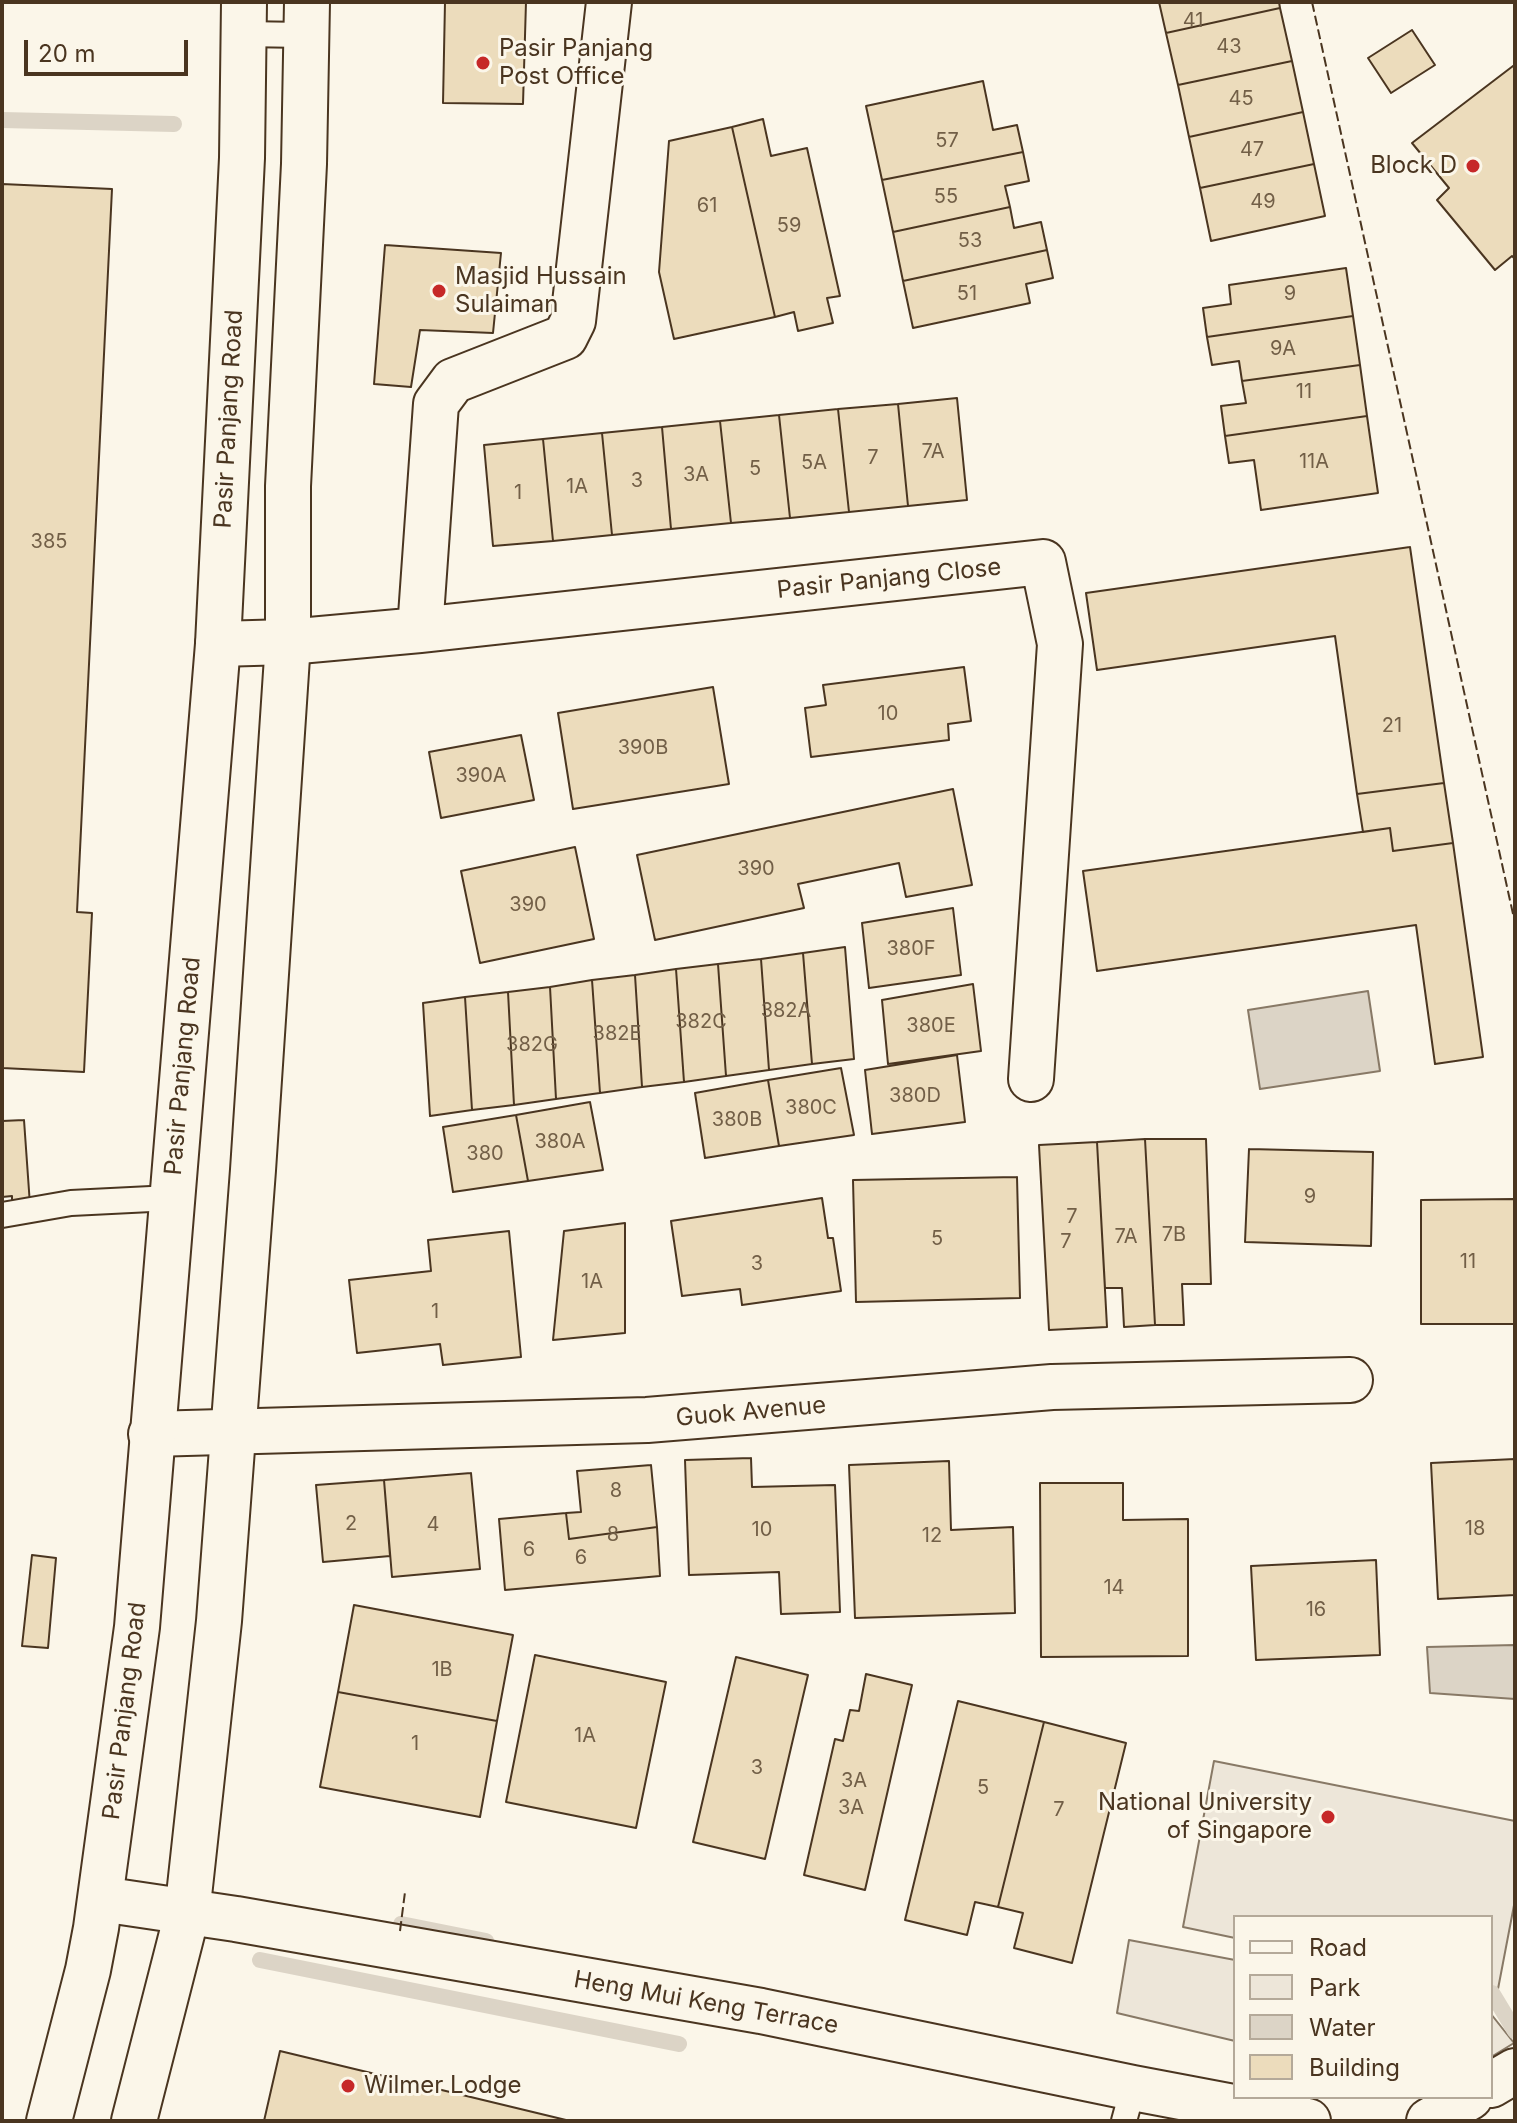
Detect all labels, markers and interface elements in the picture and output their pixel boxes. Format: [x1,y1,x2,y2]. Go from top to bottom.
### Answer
house number: 41 [1183,9,1203,33]
scale bar [28,24,192,74]
place label: Pasir Panjang Post Office [499,35,653,91]
house number: 43 [1216,35,1242,59]
text: 20 m [38,39,96,68]
marker: Pasir Panjang Post Office [474,54,492,72]
house number: 45 [1228,87,1254,111]
house number: 57 [935,129,959,153]
house number: 47 [1240,138,1264,162]
place label: Block D [1370,152,1457,180]
marker: Block D [1464,157,1482,175]
house number: 55 [934,185,958,209]
house number: 49 [1250,190,1276,214]
house number: 61 [697,194,717,218]
house number: 59 [777,214,801,238]
house number: 53 [958,229,982,253]
place label: Masjid Hussain Sulaiman [455,263,627,319]
marker: Masjid Hussain Sulaiman [430,282,448,300]
house number: 51 [957,282,977,306]
house number: 9 [1284,282,1296,306]
street label: Pasir Panjang Road [209,309,249,529]
house number: 9A [1270,337,1296,361]
house number: 11 [1296,380,1312,404]
house number: 7A [922,440,944,464]
house number: 7 [867,446,879,470]
house number: 11A [1299,450,1329,474]
house number: 5A [801,451,827,475]
house number: 5 [749,457,761,481]
house number: 3A [683,463,709,487]
house number: 3 [631,469,643,493]
house number: 1A [566,475,588,499]
house number: 1 [514,481,522,505]
house number: 385 [31,530,67,554]
street label: Pasir Panjang Close [775,553,1003,605]
house number: 10 [878,702,898,726]
house number: 21 [1382,714,1402,738]
house number: 390B [618,736,668,760]
house number: 390A [455,764,507,788]
house number: 390 [737,857,775,881]
house number: 390 [509,893,547,917]
house number: 380F [886,937,936,961]
street label: Pasir Panjang Road [159,956,207,1176]
house number: 382A [761,999,811,1023]
house number: 382C [675,1010,727,1034]
house number: 380E [906,1014,956,1038]
house number: 382E [593,1022,641,1046]
house number: 382G [506,1033,558,1057]
house number: 380D [889,1084,941,1108]
house number: 380C [785,1096,837,1120]
house number: 380B [712,1108,762,1132]
house number: 380A [534,1130,586,1154]
house number: 380 [466,1142,504,1166]
house number: 9 [1304,1185,1316,1209]
house number: 7 [1066,1205,1078,1229]
house number: 7B [1162,1223,1186,1247]
house number: 7A [1115,1225,1137,1249]
house number: 5 [931,1227,943,1251]
house number: 7 [1060,1230,1072,1254]
house number: 11 [1460,1250,1476,1274]
house number: 3 [751,1252,763,1276]
house number: 1A [581,1270,603,1294]
house number: 1 [431,1300,439,1324]
street label: Guok Avenue [675,1391,827,1433]
house number: 8 [610,1479,622,1503]
house number: 2 [345,1512,357,1536]
house number: 4 [427,1513,439,1537]
house number: 18 [1465,1517,1485,1541]
house number: 10 [752,1518,772,1542]
house number: 8 [607,1523,619,1547]
house number: 12 [922,1524,942,1548]
house number: 6 [523,1538,535,1562]
house number: 6 [575,1546,587,1570]
house number: 14 [1103,1576,1125,1600]
house number: 16 [1306,1598,1326,1622]
street label: Pasir Panjang Road [97,1601,153,1821]
house number: 1B [431,1658,453,1682]
house number: 1A [574,1724,596,1748]
house number: 1 [411,1732,419,1756]
house number: 3 [751,1756,763,1780]
house number: 3A [841,1769,867,1793]
house number: 5 [977,1776,989,1800]
place label: National University of Singapore [1098,1789,1312,1845]
house number: 3A [838,1796,864,1820]
house number: 7 [1053,1798,1065,1822]
marker: National University of Singapore [1319,1808,1337,1826]
legend [1233,1915,1493,2099]
text: Road [1309,1933,1367,1962]
street label: Heng Mui Keng Terrace [572,1966,840,2040]
text: Park [1309,1973,1360,2002]
text: Water [1309,2013,1376,2042]
text: Building [1309,2053,1400,2082]
place label: Wilmer Lodge [364,2072,521,2100]
marker: Wilmer Lodge [339,2077,357,2095]

